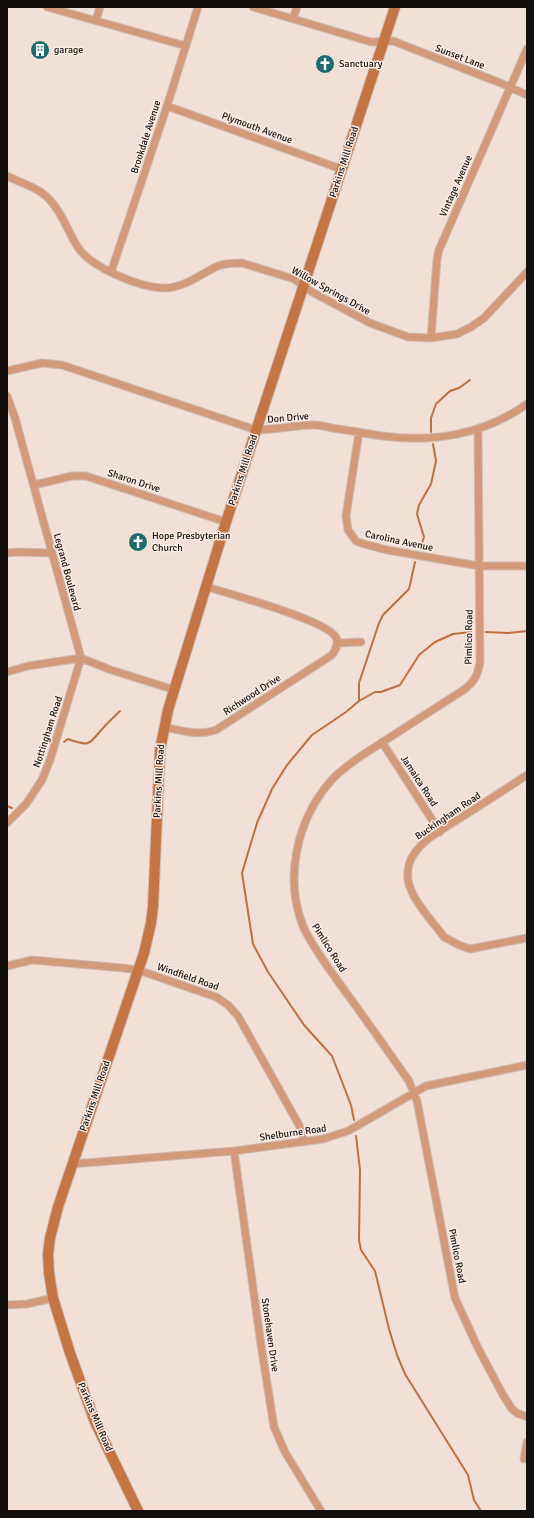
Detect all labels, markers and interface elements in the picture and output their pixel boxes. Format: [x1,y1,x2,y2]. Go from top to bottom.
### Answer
building icon: garage [29,39,51,61]
street label: Sunset Lane [433,42,487,72]
place label: garage [54,44,83,56]
church icon: Sanctuary [314,53,336,75]
place label: Sanctuary [339,58,383,70]
street label: Brookdale Avenue [128,99,164,175]
street label: Plymouth Avenue [220,110,294,146]
street label: Parkins Mill Road [327,125,361,199]
street label: Vintage Avenue [437,153,475,219]
street label: Willow Springs Drive [289,264,373,318]
street label: Don Drive [267,410,309,426]
street label: Parkins Mill Road [226,433,260,507]
street label: Sharon Drive [106,467,162,495]
street label: Carolina Avenue [364,528,434,554]
place label: Hope Presbyterian Church [152,530,230,554]
church icon: Hope Presbyterian Church [127,531,149,553]
street label: Legrand Boulevard [51,532,83,612]
street label: Pimlico Road [463,609,475,665]
street label: Richwood Drive [221,672,283,718]
street label: Nottingham Road [31,695,65,769]
street label: Parkins Mill Road [151,744,167,818]
street label: Jamaica Road [398,753,440,809]
street label: Buckingham Road [413,790,483,842]
street label: Pimlico Road [309,921,349,975]
street label: Windfield Road [156,961,220,993]
street label: Parkins Mill Road [77,1059,113,1133]
street label: Shelburne Road [259,1122,327,1144]
street label: Pimlico Road [446,1228,468,1284]
street label: Stonehaven Drive [259,1297,281,1373]
street label: Parkins Mill Road [75,1381,115,1453]

